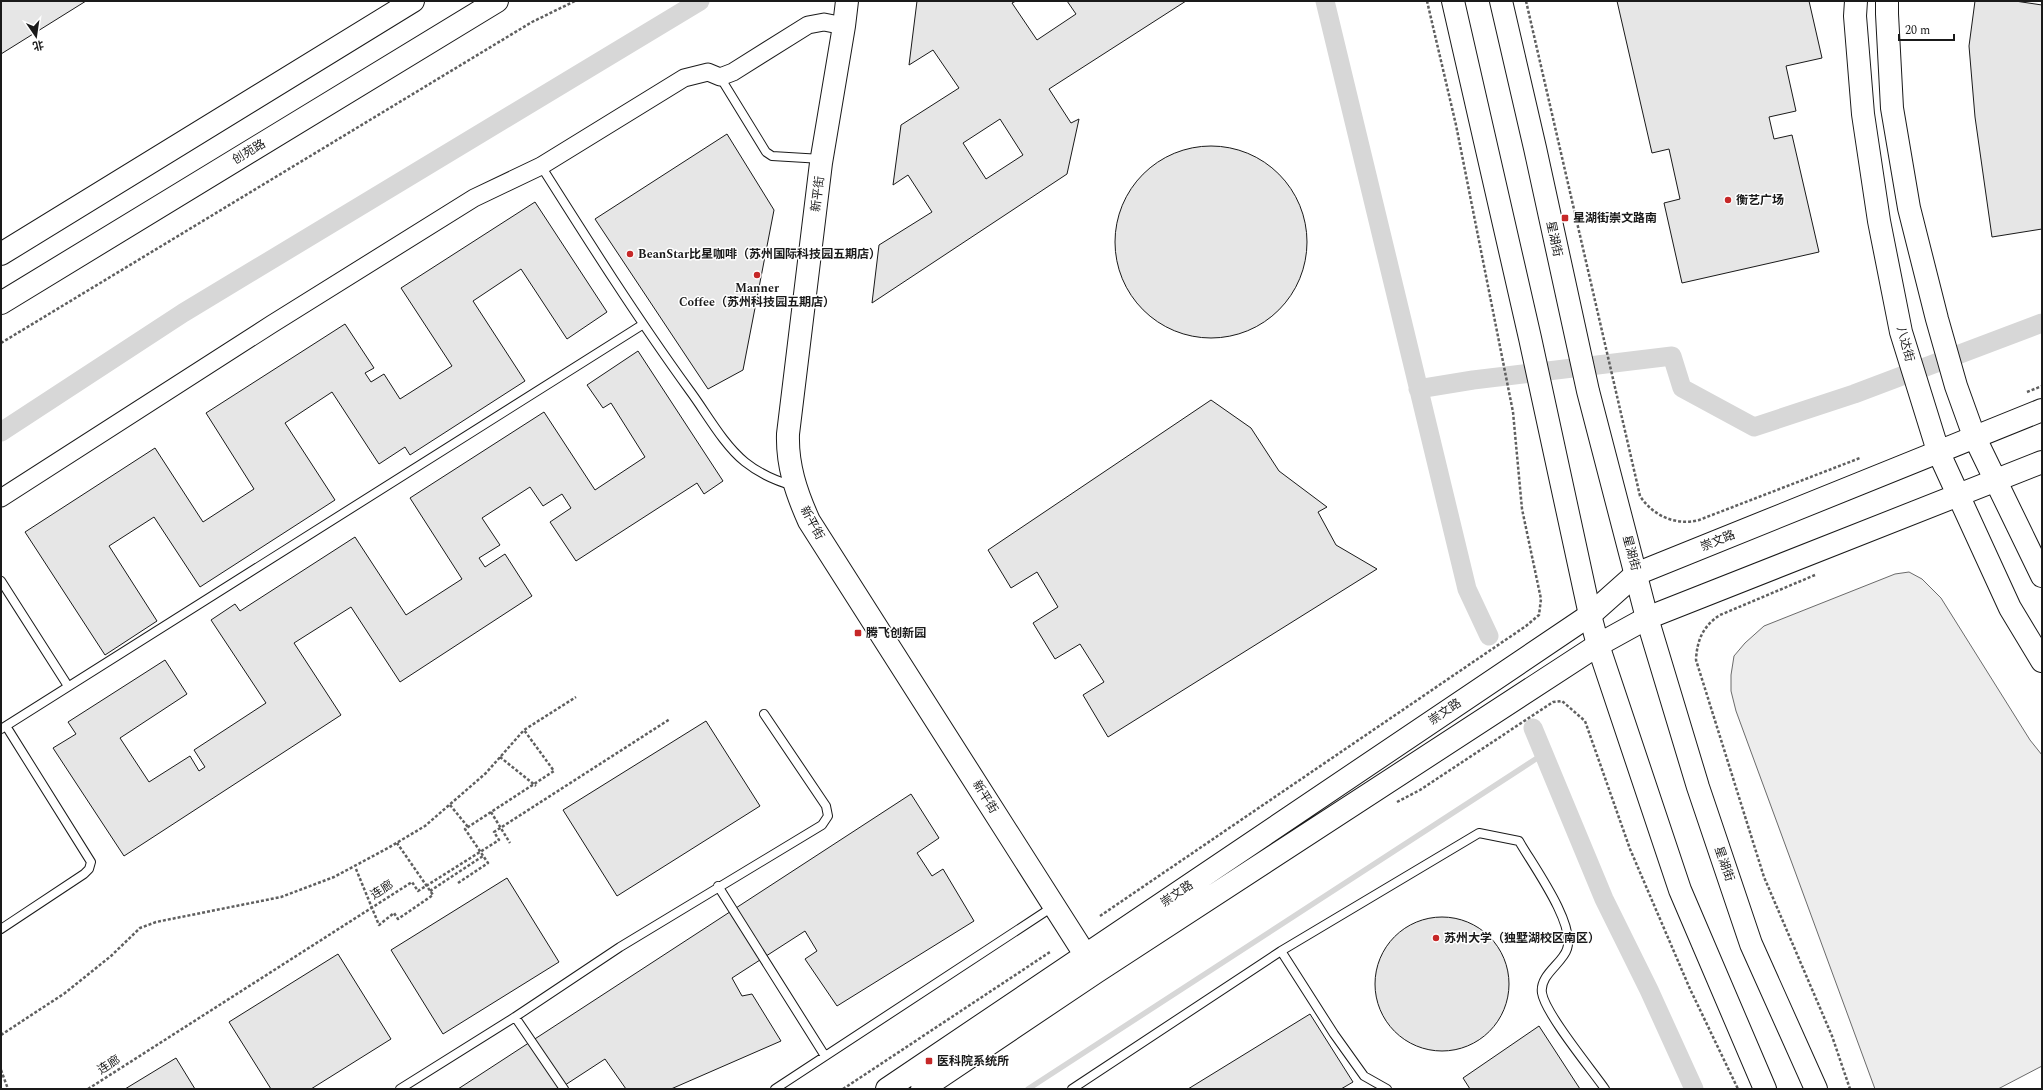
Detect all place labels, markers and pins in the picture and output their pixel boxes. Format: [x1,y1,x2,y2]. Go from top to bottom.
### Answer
place label: 衡艺广场 [1736,191,1784,210]
marker: 衡艺广场 [1723,195,1733,205]
place label: 星湖街崇文路南 [1573,209,1657,228]
marker: 星湖街崇文路南 [1560,213,1570,223]
place label: BeanStar比星咖啡（苏州国际科技园五期店） [638,245,881,264]
marker: BeanStar比星咖啡（苏州国际科技园五期店） [625,249,635,259]
marker: Manner Coffee（苏州科技园五期店） [752,270,762,280]
place label: Manner Coffee（苏州科技园五期店） [679,279,835,312]
place label: 腾飞创新园 [866,624,926,643]
marker: 腾飞创新园 [853,628,863,638]
place label: 苏州大学（独墅湖校区南区） [1444,929,1600,948]
marker: 苏州大学（独墅湖校区南区） [1431,933,1441,943]
place label: 医科院系统所 [937,1052,1009,1071]
marker: 医科院系统所 [924,1056,934,1066]

